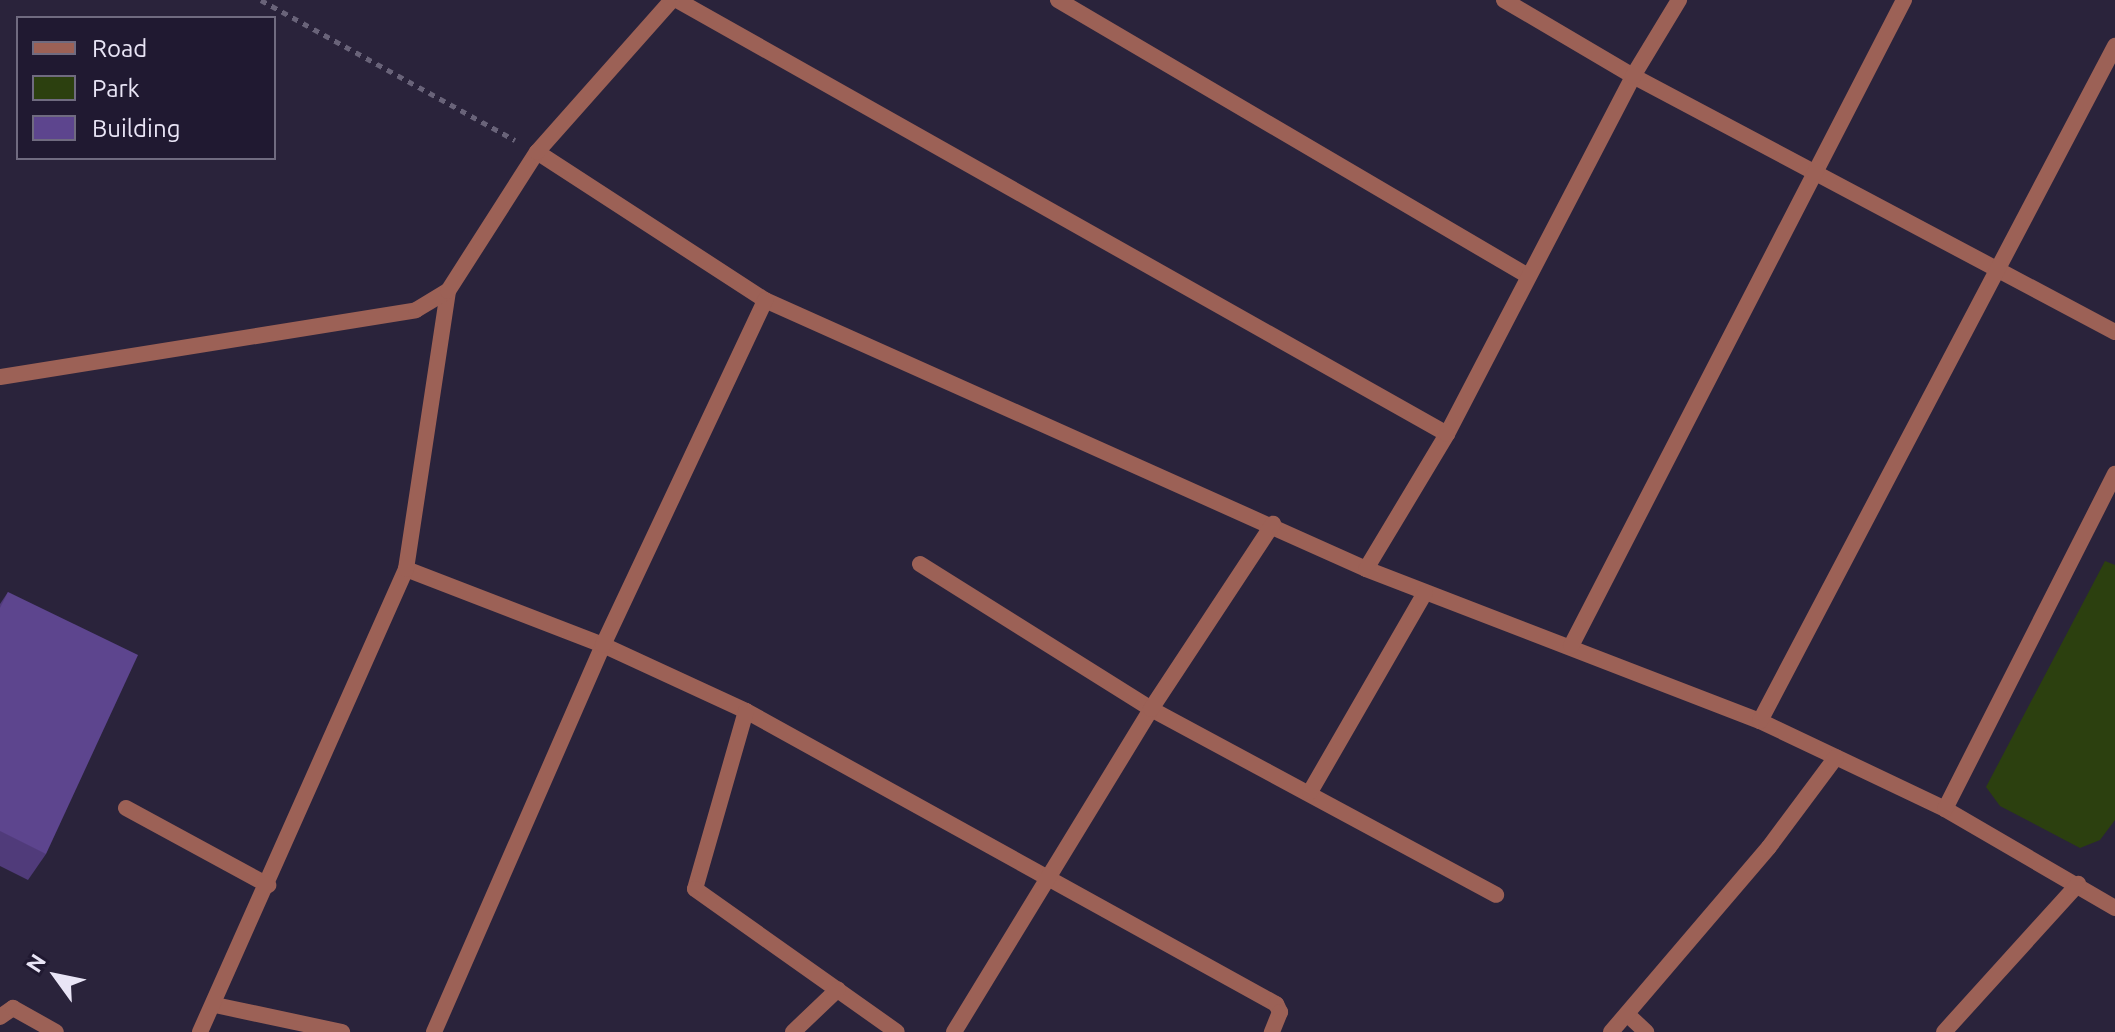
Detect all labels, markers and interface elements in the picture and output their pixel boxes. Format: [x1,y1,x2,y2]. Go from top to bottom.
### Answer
legend [16,16,276,160]
text: Road [92,35,147,62]
text: Park [92,75,140,102]
text: Building [92,115,180,142]
north arrow [16,936,96,1016]
text: N [20,949,50,976]

